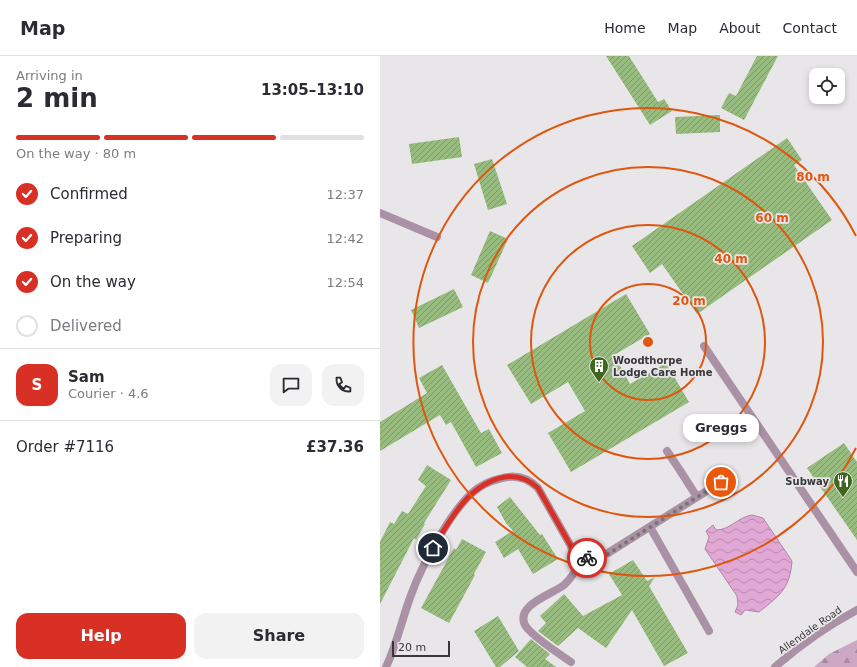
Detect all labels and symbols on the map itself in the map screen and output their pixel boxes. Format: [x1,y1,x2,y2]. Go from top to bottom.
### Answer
text: 80 m [796,170,830,184]
text: 60 m [755,211,789,225]
text: 40 m [714,252,748,266]
text: 20 m [672,294,706,308]
centre of rings [641,335,655,349]
building icon: Woodthorpe Lodge Care Home [588,355,610,383]
place label: Woodthorpe Lodge Care Home [613,355,713,378]
callout: Greggs [683,414,759,442]
pin [704,465,738,499]
restaurant icon: Subway [832,470,854,498]
place label: Subway [785,476,829,487]
pin [416,531,450,565]
courier [567,538,607,578]
street label: Allendale Road [776,604,844,656]
scale bar [392,639,450,658]

